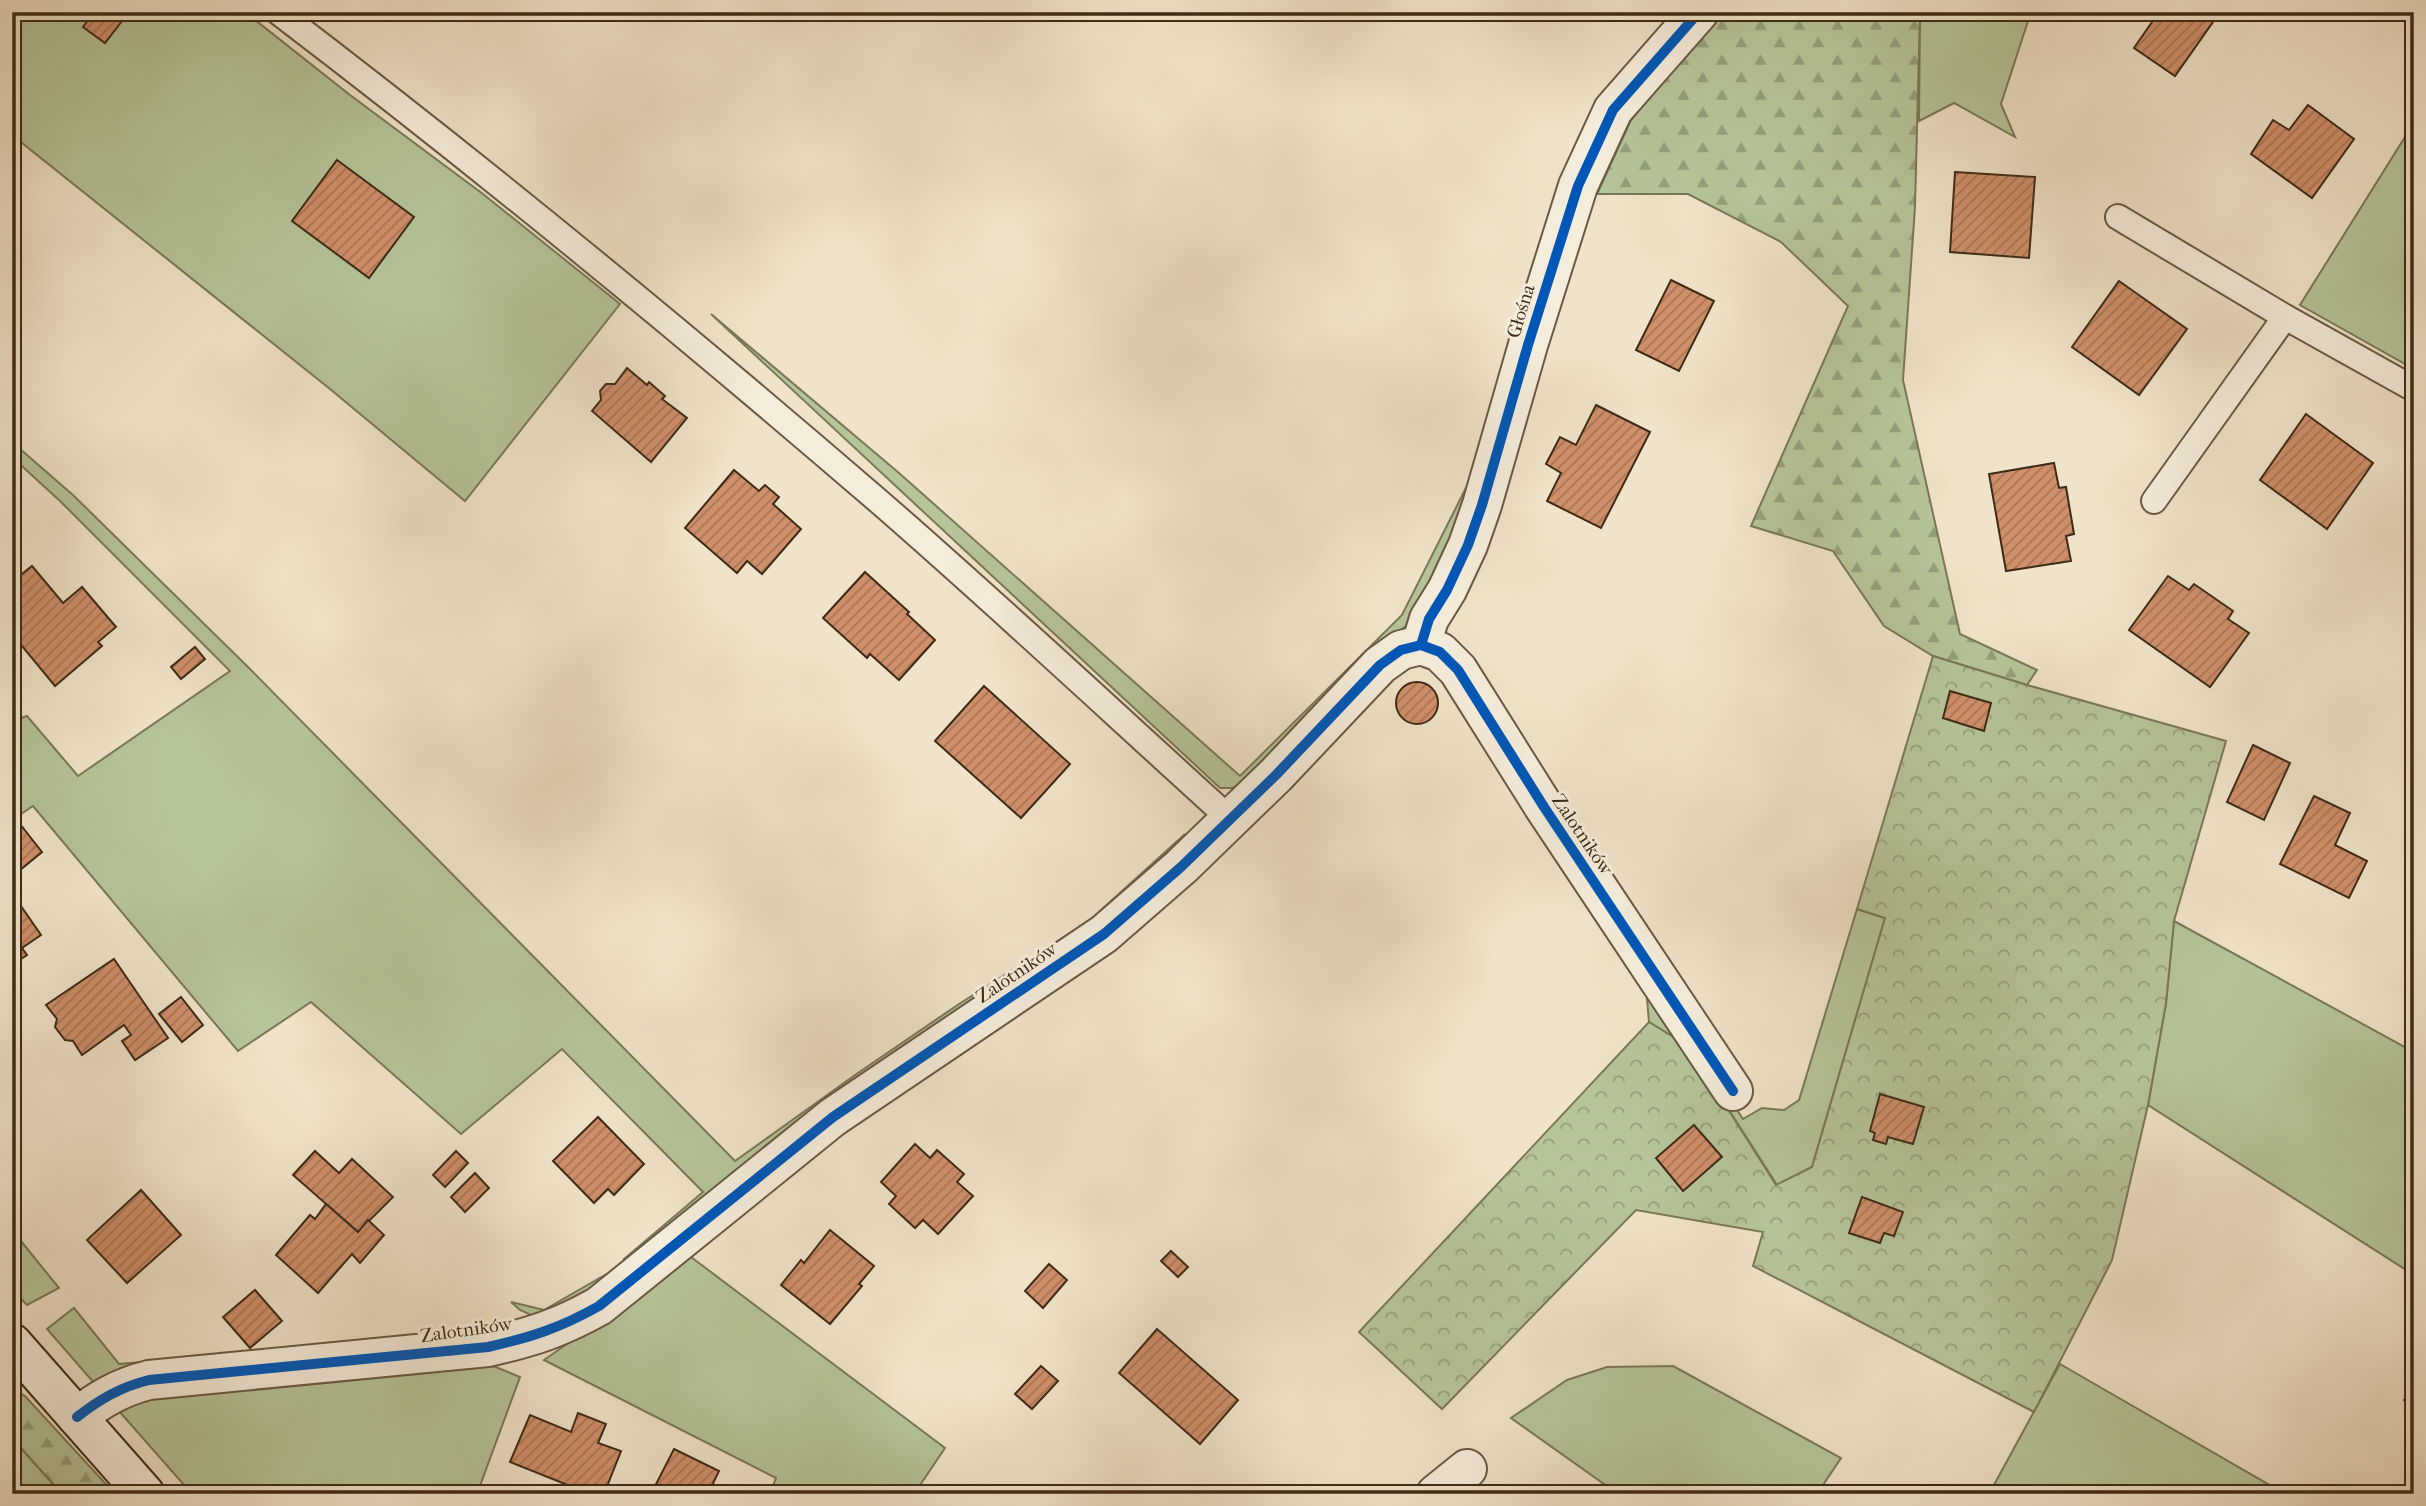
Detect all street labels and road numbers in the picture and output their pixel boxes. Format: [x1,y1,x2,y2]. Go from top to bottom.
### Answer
street label: Głośna [1502,282,1540,341]
street label: Zalotników [1547,790,1618,880]
street label: Zalotników [972,937,1062,1008]
street label: Zalotników [419,1313,514,1347]

